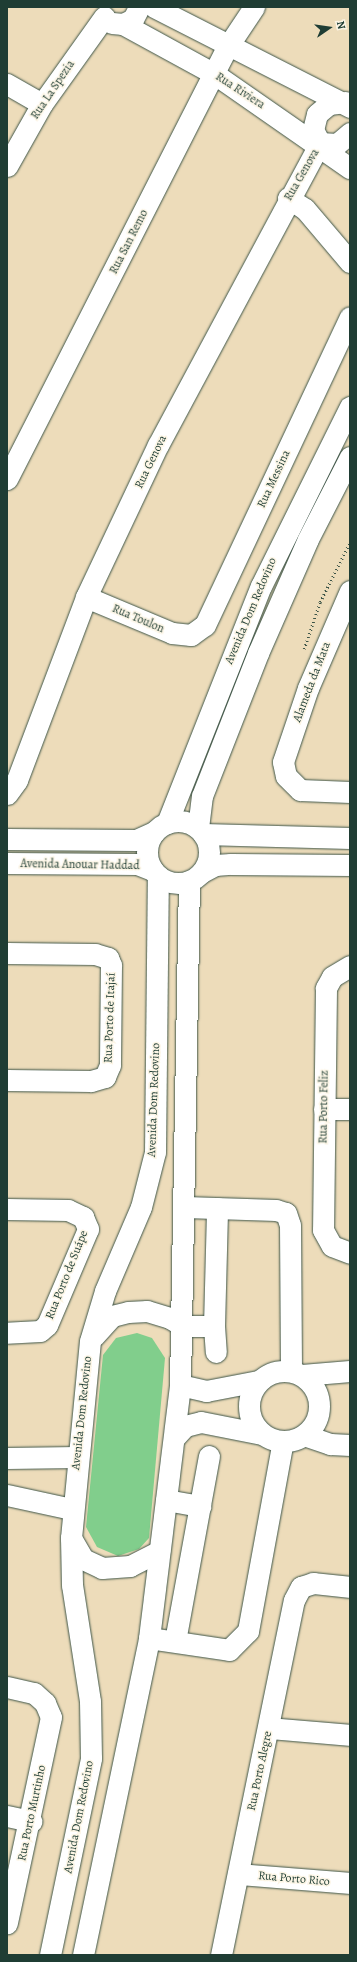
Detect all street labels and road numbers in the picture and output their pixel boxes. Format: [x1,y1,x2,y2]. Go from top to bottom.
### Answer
street label: Rua La Spezia [28,58,78,122]
street label: Rua Riviera [213,70,267,112]
street label: Rua Genova [281,146,323,204]
street label: Rua San Remo [107,207,151,277]
street label: Rua Genova [132,433,170,491]
street label: Rua Messina [254,448,294,510]
street label: Avenida Dom Redovino [222,556,280,666]
street label: Rua Toulon [110,602,166,636]
street label: Alameda da Mata [290,640,334,724]
street label: Avenida Anouar Haddad [20,857,140,873]
street label: Rua Porto de Itajaí [101,973,119,1063]
street label: Avenida Dom Redovino [145,1043,163,1157]
street label: Rua Porto Feliz [316,1070,332,1144]
street label: Rua Porto de Suápe [43,1228,91,1322]
street label: Avenida Dom Redovino [69,1355,95,1471]
street label: Rua Porto Alegre [245,1730,275,1812]
street label: Avenida Dom Redovino [61,1760,97,1874]
street label: Rua Porto Murtinho [15,1764,49,1862]
street label: Rua Porto Rico [258,1869,330,1889]

